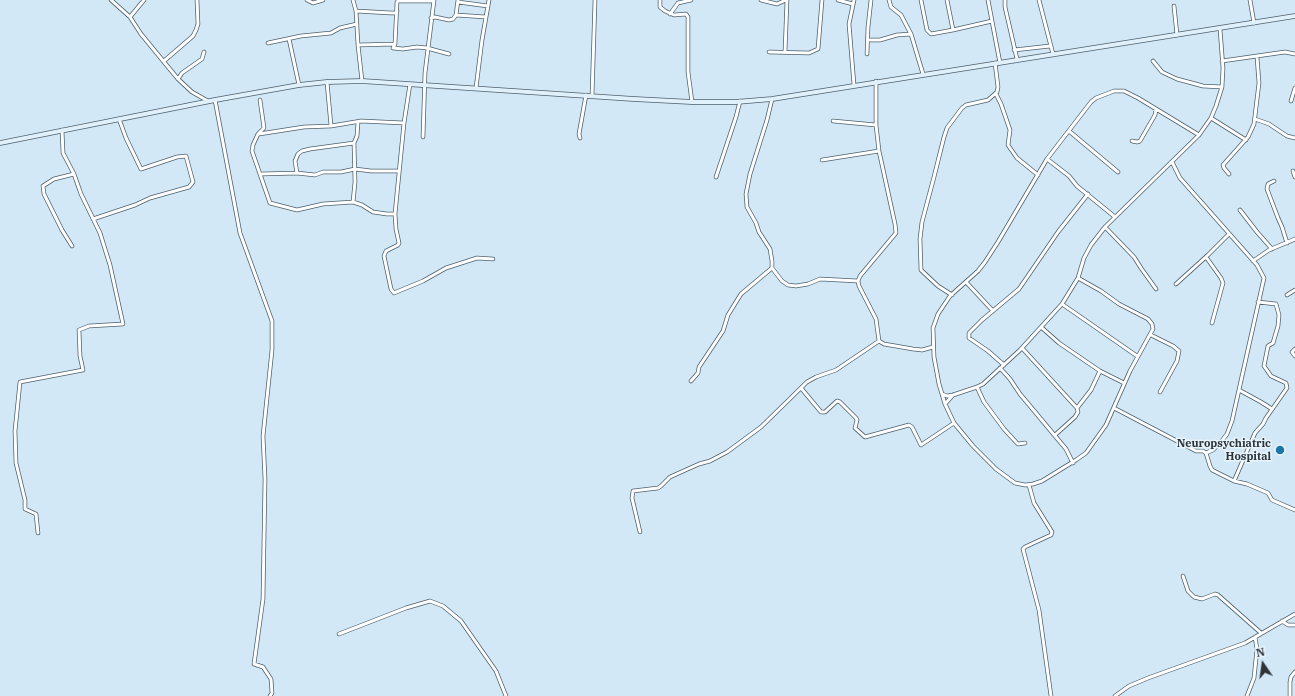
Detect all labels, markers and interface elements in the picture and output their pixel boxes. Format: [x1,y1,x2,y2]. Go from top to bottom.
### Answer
place label: Neuropsychiatric Hospital [1177,437,1271,463]
marker: Neuropsychiatric Hospital [1274,444,1286,456]
north arrow [1243,644,1283,684]
text: N [1254,645,1266,660]

